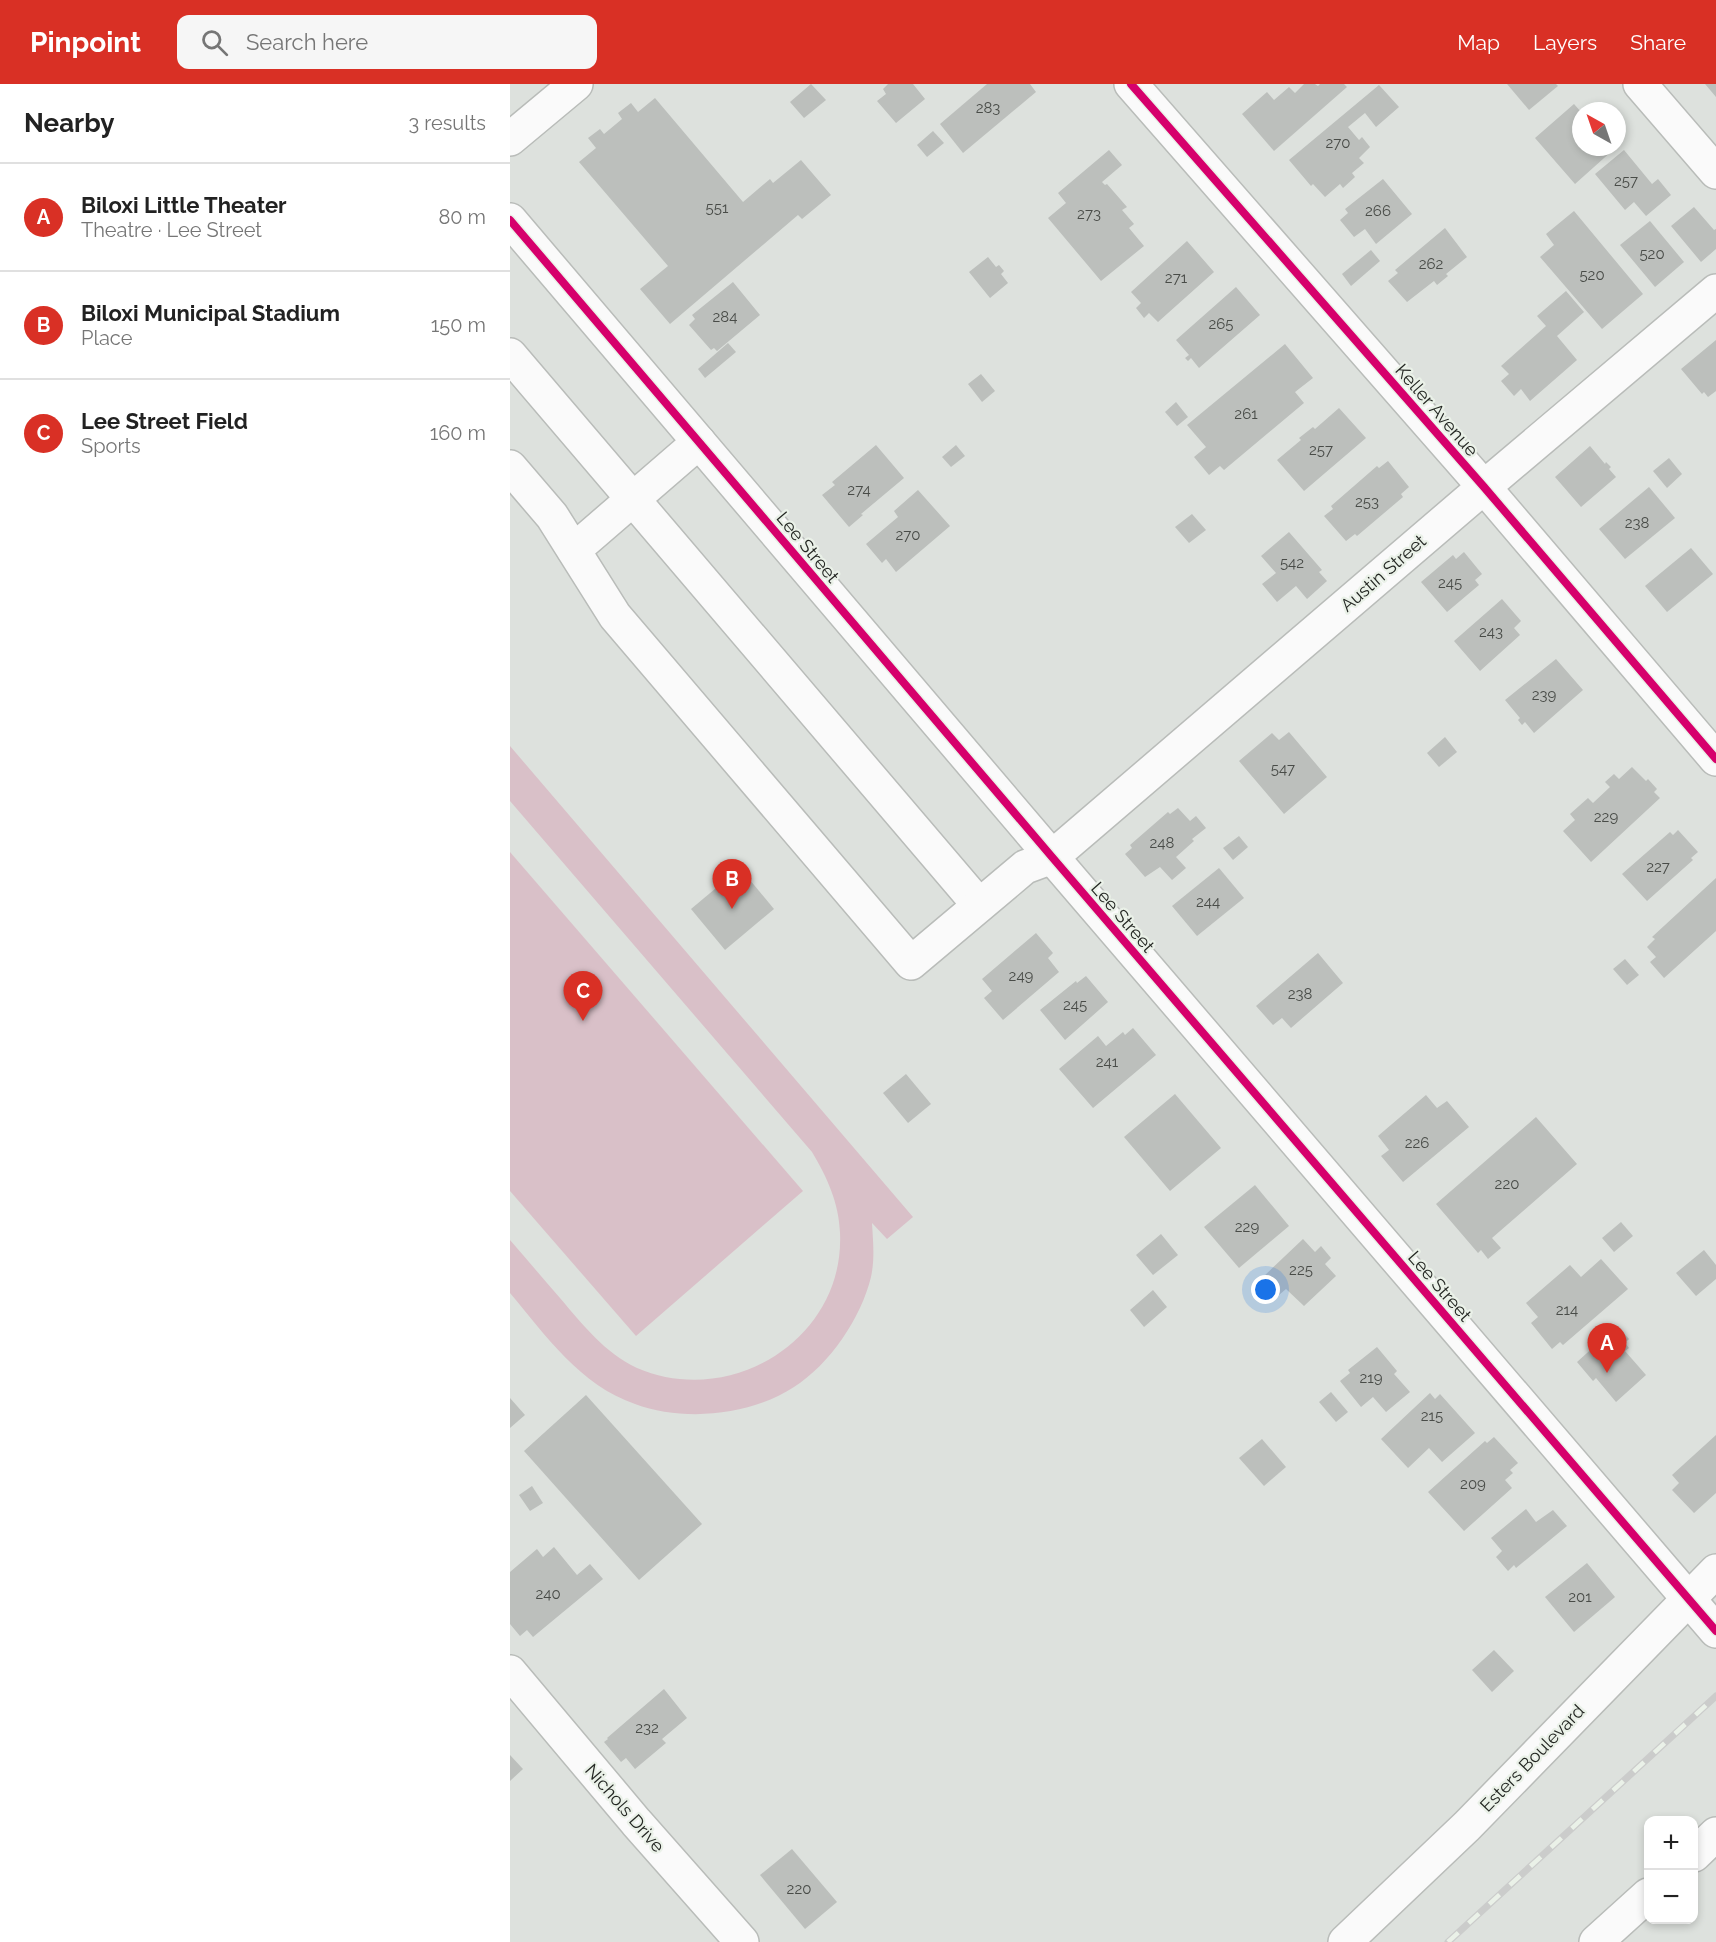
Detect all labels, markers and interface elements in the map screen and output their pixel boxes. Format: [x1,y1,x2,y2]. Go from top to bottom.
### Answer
search box [177,15,597,69]
text: Pinpoint [30,26,141,59]
icon: search [198,26,231,59]
text: Search here [246,29,368,55]
text: Map [1457,30,1500,55]
text: Layers [1533,30,1597,55]
text: Share [1630,30,1686,55]
house number: 283 [976,99,1000,117]
north arrow [1572,102,1626,156]
text: Nearby [24,108,114,138]
text: 3 results [408,111,486,135]
house number: 270 [1326,134,1350,152]
house number: 257 [1614,172,1638,190]
text: Biloxi Little Theater [81,192,287,218]
house number: 551 [706,199,729,217]
house number: 266 [1365,202,1391,220]
text: A [37,205,50,229]
text: 80 m [438,205,486,229]
house number: 273 [1077,205,1101,223]
text: Theatre · Lee Street [81,218,262,242]
house number: 520 [1639,245,1665,263]
house number: 262 [1419,255,1444,273]
house number: 520 [1579,266,1605,284]
house number: 271 [1165,269,1188,287]
text: Biloxi Municipal Stadium [81,300,340,326]
house number: 284 [713,308,737,326]
text: B [37,313,50,337]
text: 150 m [431,313,486,337]
house number: 265 [1208,315,1234,333]
text: Place [81,326,132,350]
street label: Keller Avenue [1391,360,1483,461]
house number: 261 [1234,405,1258,423]
text: Lee Street Field [81,408,248,434]
text: C [37,421,50,445]
text: 160 m [430,421,486,445]
text: Sports [81,434,141,458]
house number: 257 [1309,441,1333,459]
house number: 274 [847,481,871,499]
house number: 253 [1355,493,1379,511]
street label: Lee Street [772,507,844,587]
house number: 238 [1625,514,1649,532]
house number: 270 [896,526,920,544]
street label: Austin Street [1336,530,1430,616]
house number: 542 [1280,554,1304,572]
house number: 245 [1438,574,1462,592]
house number: 243 [1479,623,1503,641]
house number: 239 [1532,686,1557,704]
house number: 547 [1271,760,1295,778]
house number: 229 [1594,808,1618,826]
house number: 248 [1150,834,1175,852]
house number: 227 [1646,858,1670,876]
pin: B [712,860,752,909]
street label: Lee Street [1087,878,1159,956]
house number: 244 [1196,893,1220,911]
house number: 249 [1009,967,1034,985]
pin: C [564,972,602,1021]
house number: 238 [1288,985,1312,1003]
house number: 245 [1063,996,1087,1014]
house number: 241 [1096,1053,1119,1071]
house number: 226 [1405,1134,1429,1152]
house number: 220 [1495,1175,1519,1193]
house number: 229 [1235,1218,1259,1236]
street label: Lee Street [1404,1247,1476,1325]
house number: 225 [1289,1261,1313,1279]
your location [1251,1275,1280,1304]
house number: 214 [1556,1301,1578,1319]
pin: A [1588,1324,1626,1373]
house number: 219 [1359,1369,1383,1387]
house number: 215 [1421,1407,1443,1425]
house number: 209 [1460,1475,1486,1493]
house number: 240 [535,1585,561,1603]
house number: 201 [1568,1588,1592,1606]
street label: Esters Boulevard [1476,1700,1588,1816]
house number: 232 [635,1719,659,1737]
street label: Nichols Drive [581,1760,669,1857]
map controls [1644,1816,1698,1924]
button: + [1644,1816,1698,1870]
button: − [1644,1870,1698,1924]
house number: 220 [787,1880,811,1898]

